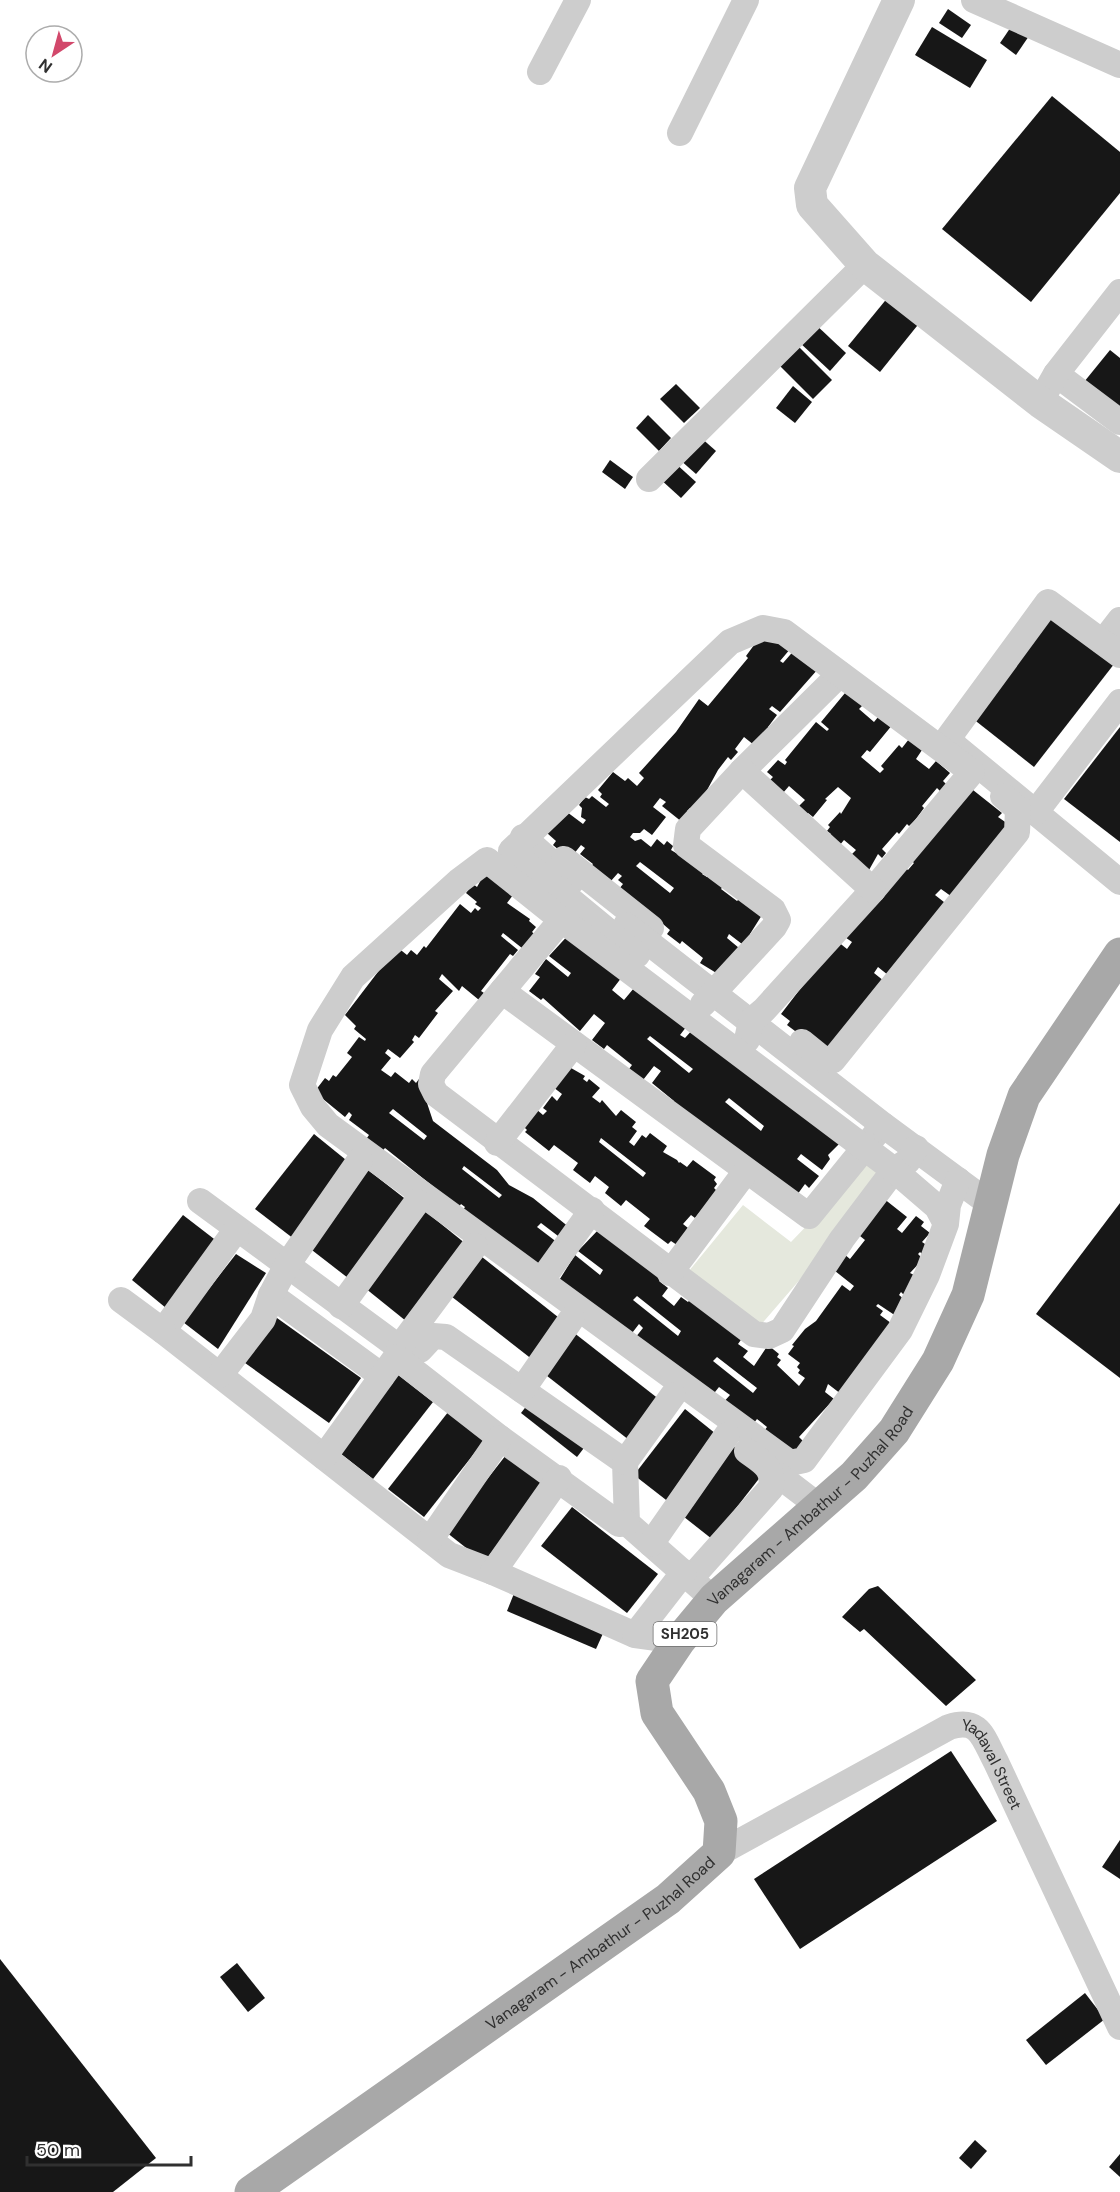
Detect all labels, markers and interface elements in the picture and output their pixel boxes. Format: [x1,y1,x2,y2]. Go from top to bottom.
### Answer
north arrow [24,24,84,84]
text: N [35,54,56,78]
street label: Vanagaram - Ambathur - Puzhal Road [702,1402,918,1610]
road number: SH205 [654,1622,716,1646]
street label: Yadaval Street [961,1714,1027,1813]
street label: Vanagaram - Ambathur - Puzhal Road [481,1851,719,2035]
scale bar [27,2129,190,2167]
text: 50 m [36,2138,80,2162]

